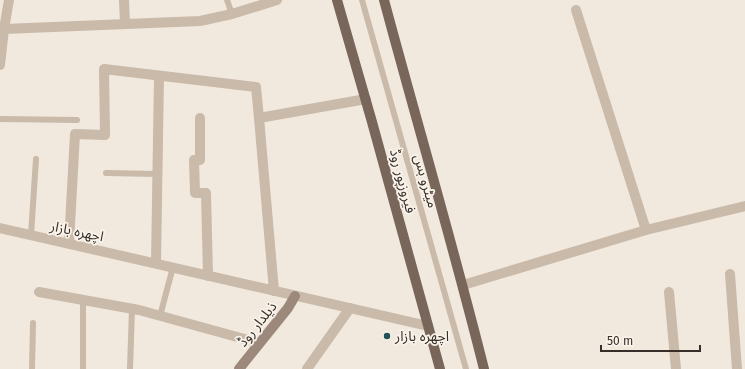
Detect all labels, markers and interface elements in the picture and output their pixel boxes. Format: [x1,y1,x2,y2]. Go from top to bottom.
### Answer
street label: فیروزپور روڈ [385,147,419,215]
street label: میٹرو بس [410,152,441,210]
street label: اچھرہ بازار [47,217,105,246]
street label: ذیلدار روڈ [234,298,281,350]
scale bar [601,327,700,353]
place label: اچھرہ بازار [394,328,449,346]
marker: اچھرہ بازار [382,331,392,341]
text: 50 m [607,334,633,348]

